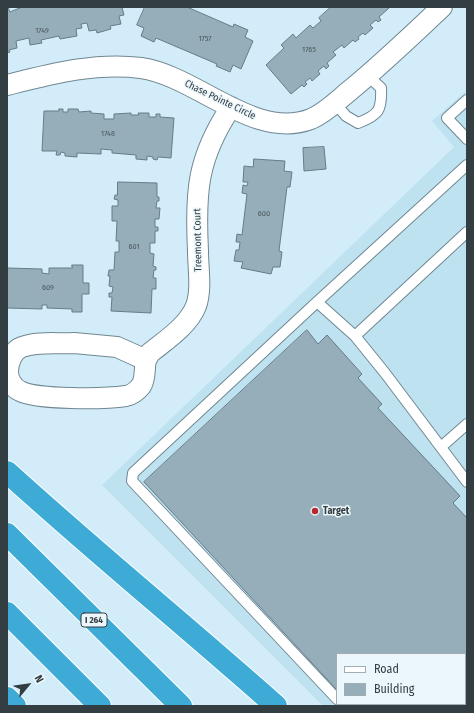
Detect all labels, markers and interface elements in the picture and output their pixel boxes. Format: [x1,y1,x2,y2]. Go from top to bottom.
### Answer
house number: 1749 [35,26,49,36]
house number: 1757 [199,34,211,44]
house number: 1765 [302,45,316,55]
street label: Chase Pointe Circle [182,78,258,122]
house number: 1748 [101,129,115,139]
street label: Treemont Court [191,208,205,272]
house number: 600 [258,209,270,219]
house number: 601 [128,242,140,252]
house number: 609 [42,283,54,293]
place label: Target [323,505,349,517]
marker: Target [310,506,320,516]
road number: I 264 [81,613,107,627]
legend [336,653,466,705]
text: Road [374,662,399,676]
north arrow [8,665,48,705]
text: N [32,673,46,685]
text: Building [374,682,414,696]

